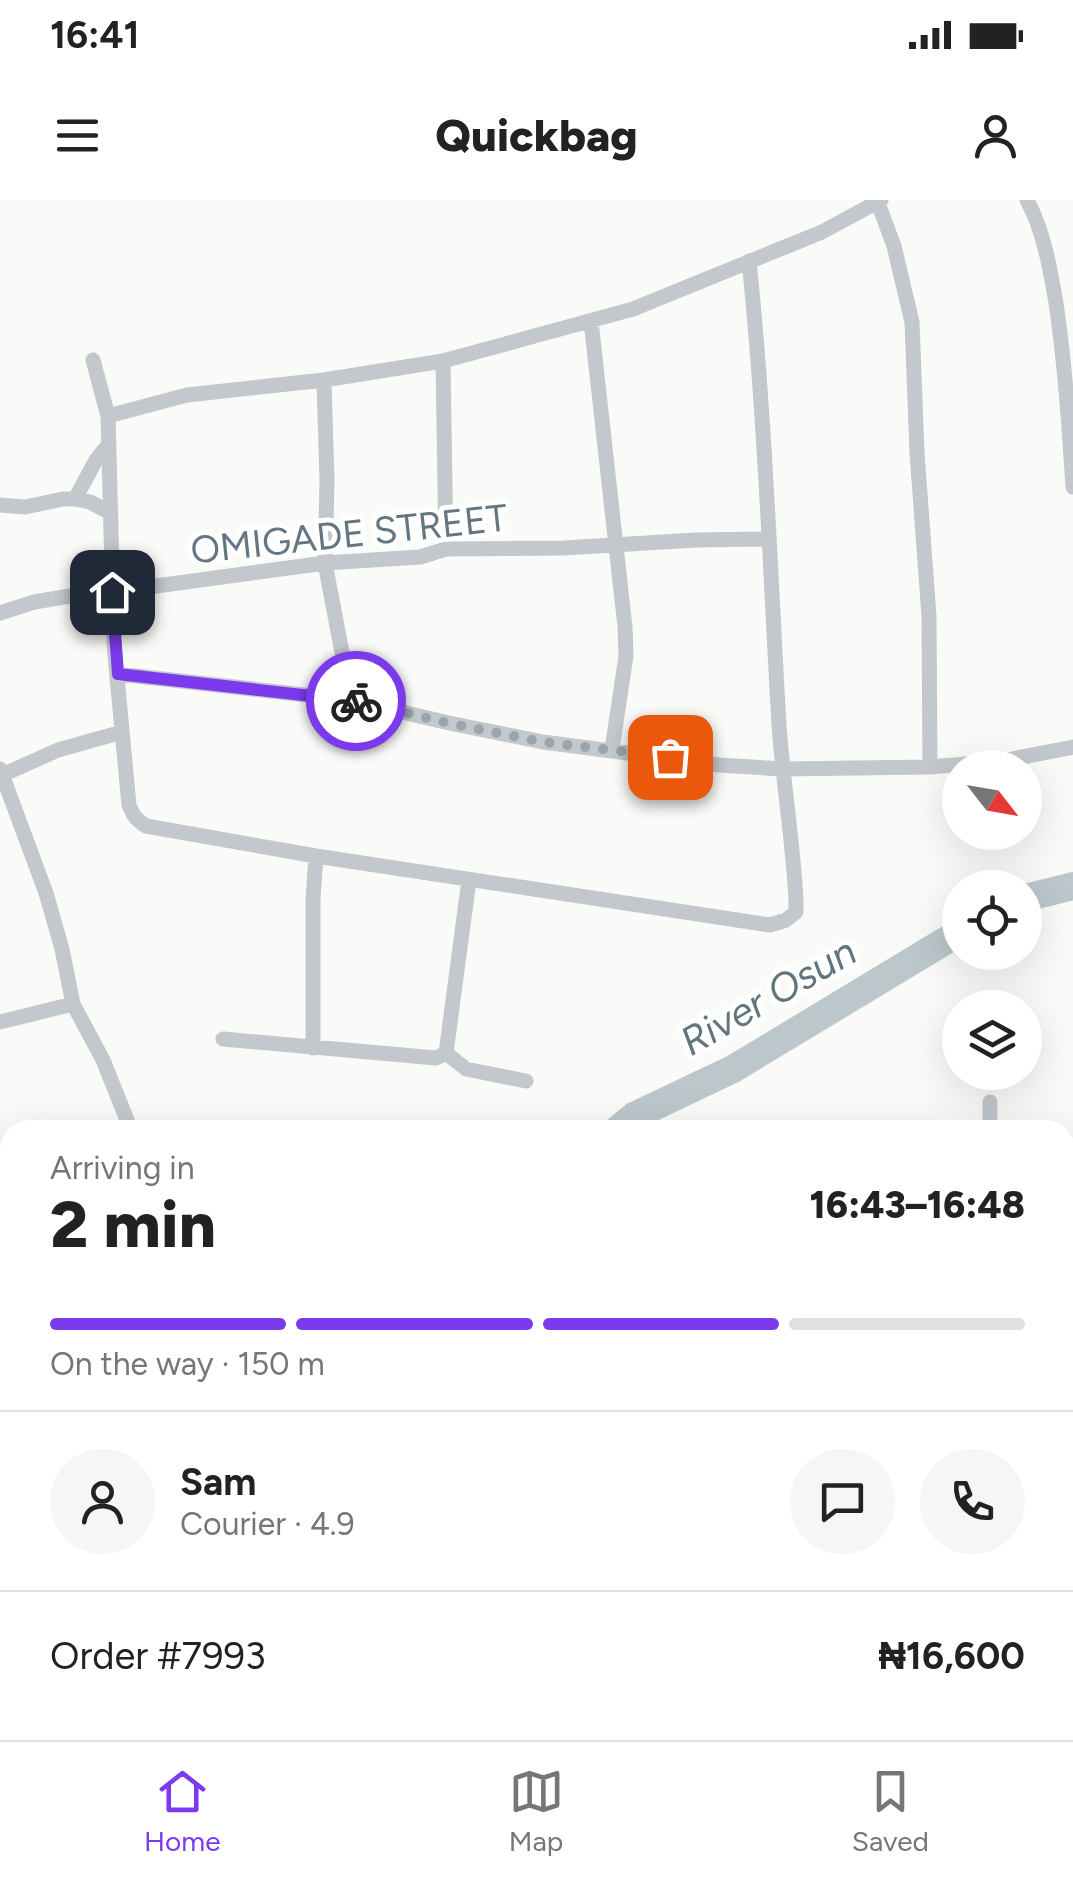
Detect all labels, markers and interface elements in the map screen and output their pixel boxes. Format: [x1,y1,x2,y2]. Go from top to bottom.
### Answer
text: 16:41 [50,12,140,58]
icon: menu [50,108,105,163]
text: Quickbag [435,108,638,162]
icon: person [968,108,1023,163]
street label: OMIGADE STREET [188,494,510,574]
pin [70,550,155,635]
icon: home [85,565,140,620]
courier [306,651,406,751]
icon: bike [329,674,384,729]
pin [628,715,713,800]
icon: bag [643,730,698,785]
north arrow [942,750,1042,850]
map controls [942,750,1042,1090]
button: locate [942,870,1042,970]
water label: River Osun [672,927,864,1065]
button: layers [942,990,1042,1090]
text: Arriving in [50,1149,195,1187]
text: 16:43–16:48 [809,1182,1025,1228]
text: 2 min [50,1185,216,1263]
text: On the way · 150 m [50,1345,325,1383]
button: person [50,1449,155,1554]
button: chat [790,1449,895,1554]
button: phone [920,1449,1025,1554]
text: Sam [180,1459,256,1505]
text: Courier · 4.9 [180,1505,355,1543]
text: Order #7993 [50,1633,266,1679]
text: ₦16,600 [878,1633,1025,1679]
tab: Home [144,1764,220,1858]
tab: Map [509,1764,564,1858]
tab: Saved [852,1764,929,1858]

